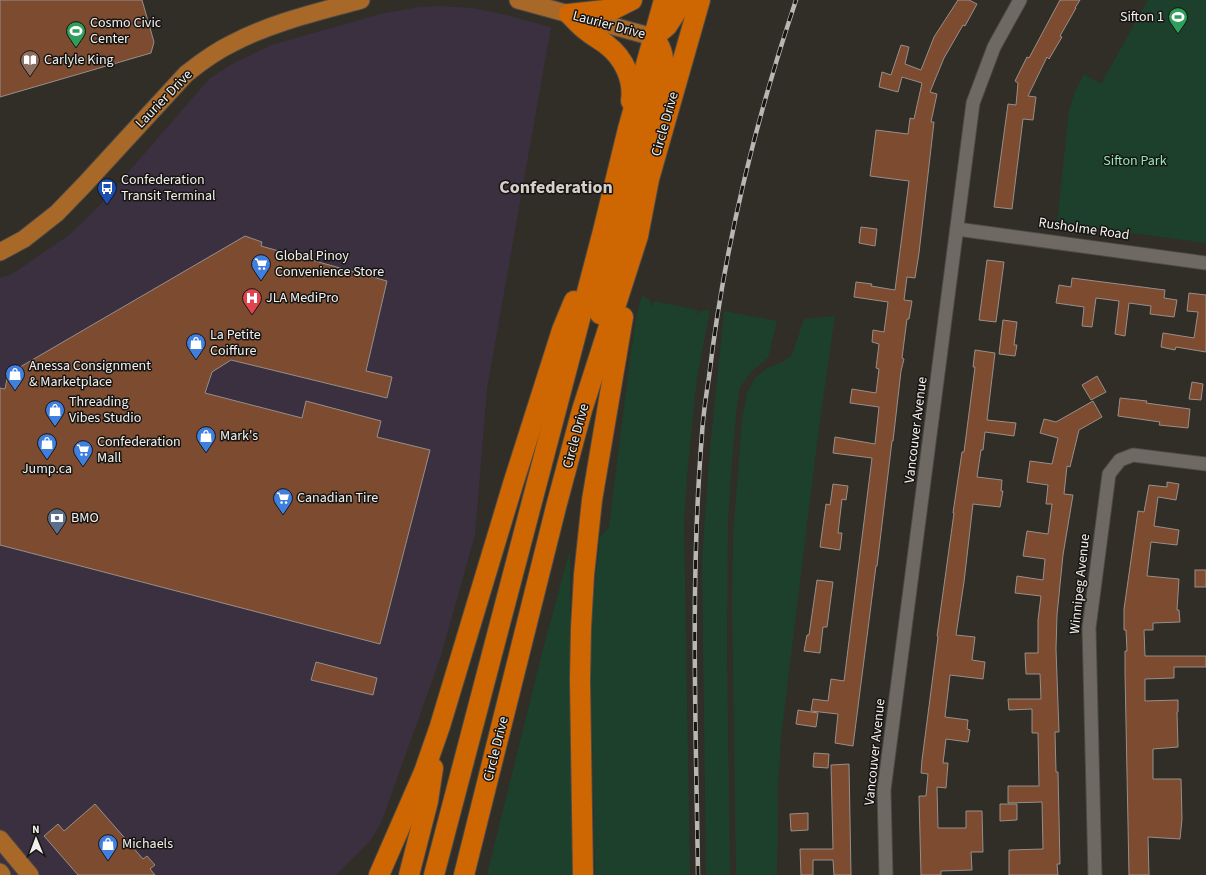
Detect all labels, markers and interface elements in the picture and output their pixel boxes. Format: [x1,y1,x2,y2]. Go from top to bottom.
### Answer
street label: Laurier Drive [570,6,648,44]
sports icon: Sifton 1 [1167,6,1189,34]
place label: Sifton 1 [1120,7,1164,27]
place label: Cosmo Civic Center [90,13,162,49]
sports icon: Cosmo Civic Center [65,20,87,48]
library icon: Carlyle King [19,49,41,77]
place label: Carlyle King [44,50,114,70]
street label: Laurier Drive [131,65,197,133]
street label: Circle Drive [646,89,684,159]
park label: Sifton Park [1103,151,1167,171]
place label: Confederation Transit Terminal [121,170,216,206]
district label: Confederation [499,175,613,200]
bus stop icon: Confederation Transit Terminal [96,177,118,205]
street label: Rusholme Road [1037,213,1131,245]
place label: Global Pinoy Convenience Store [275,246,384,282]
supermarket icon: Global Pinoy Convenience Store [250,253,272,281]
hospital icon: JLA MediPro [241,287,263,315]
place label: JLA MediPro [266,288,339,308]
place label: La Petite Coiffure [210,325,261,361]
shop icon: La Petite Coiffure [185,332,207,360]
place label: Anessa Consignment & Marketplace [29,356,151,392]
shop icon: Anessa Consignment & Marketplace [4,363,26,391]
street label: Vancouver Avenue [900,376,932,484]
place label: Threading Vibes Studio [69,392,141,428]
shop icon: Threading Vibes Studio [44,399,66,427]
street label: Circle Drive [558,401,594,471]
shop icon: Mark's [195,425,217,453]
place label: Mark's [220,426,258,446]
shop icon: Jump.ca [36,432,58,460]
place label: Confederation Mall [97,432,181,468]
supermarket icon: Confederation Mall [72,439,94,467]
place label: Jump.ca [22,459,72,479]
supermarket icon: Canadian Tire [272,487,294,515]
place label: Canadian Tire [297,488,378,508]
bank icon: BMO [46,507,68,535]
place label: BMO [71,508,99,528]
street label: Winnipeg Avenue [1065,533,1095,635]
street label: Vancouver Avenue [859,698,891,806]
street label: Circle Drive [478,714,514,784]
north arrow [16,819,56,859]
text: N [32,822,40,837]
shop icon: Michaels [97,833,119,861]
place label: Michaels [122,834,173,854]

